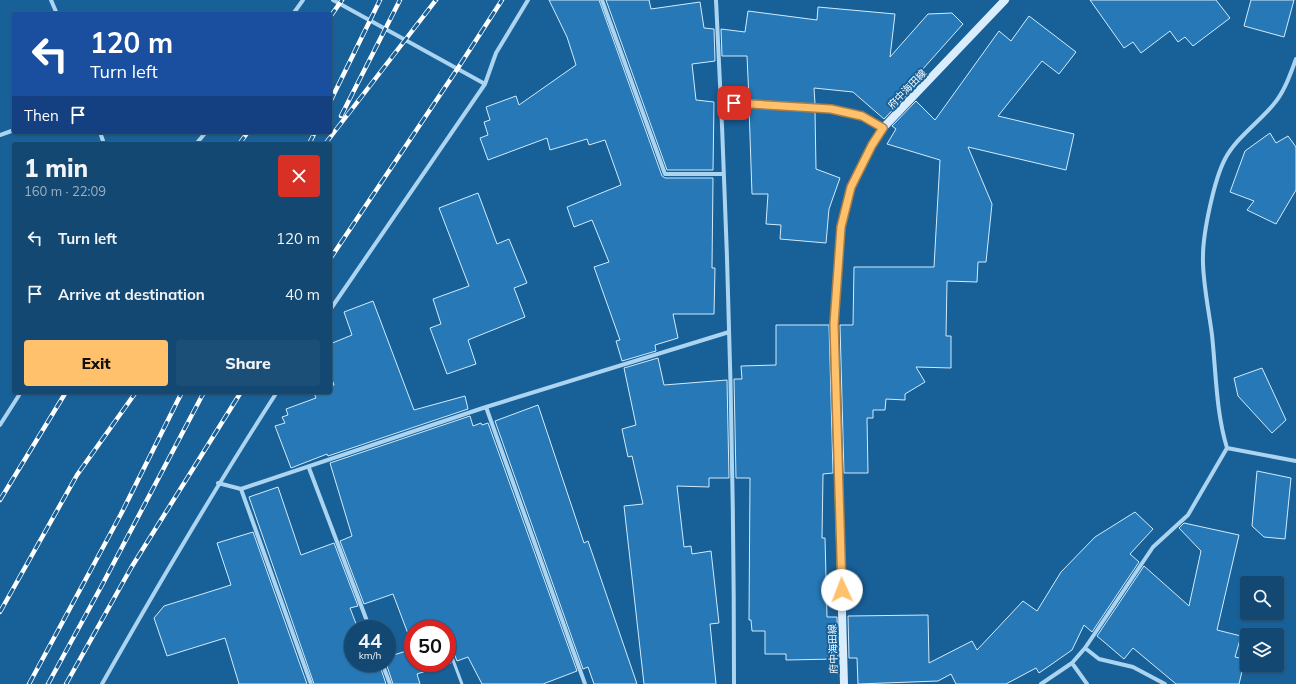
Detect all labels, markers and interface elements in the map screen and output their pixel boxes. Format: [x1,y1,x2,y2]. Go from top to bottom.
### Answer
text: 120 m [90,25,173,60]
icon: left [24,28,76,80]
text: Turn left [90,60,158,83]
street label: 府中海田線 [885,67,929,111]
pin [717,86,751,120]
icon: arrive [723,92,745,114]
icon: arrive [67,104,89,126]
text: Then [24,106,59,125]
text: 1 min [24,153,88,183]
button: close [278,155,320,197]
text: 160 m · 22:09 [24,183,106,199]
icon: left [24,227,46,249]
text: Turn left [58,229,117,248]
text: 120 m [276,229,320,248]
icon: arrive [24,283,46,305]
text: Arrive at destination [58,285,205,304]
text: 40 m [285,285,320,304]
button: Exit [24,340,168,386]
button: Share [176,340,320,386]
position arrow [821,569,863,611]
map controls [1240,576,1284,672]
button: search [1240,576,1284,620]
speed limit sign: 50 [404,620,456,672]
street label: 府中海田線 [826,624,840,674]
text: 44 [358,628,382,653]
button: layers [1240,628,1284,672]
text: km/h [359,649,381,662]

